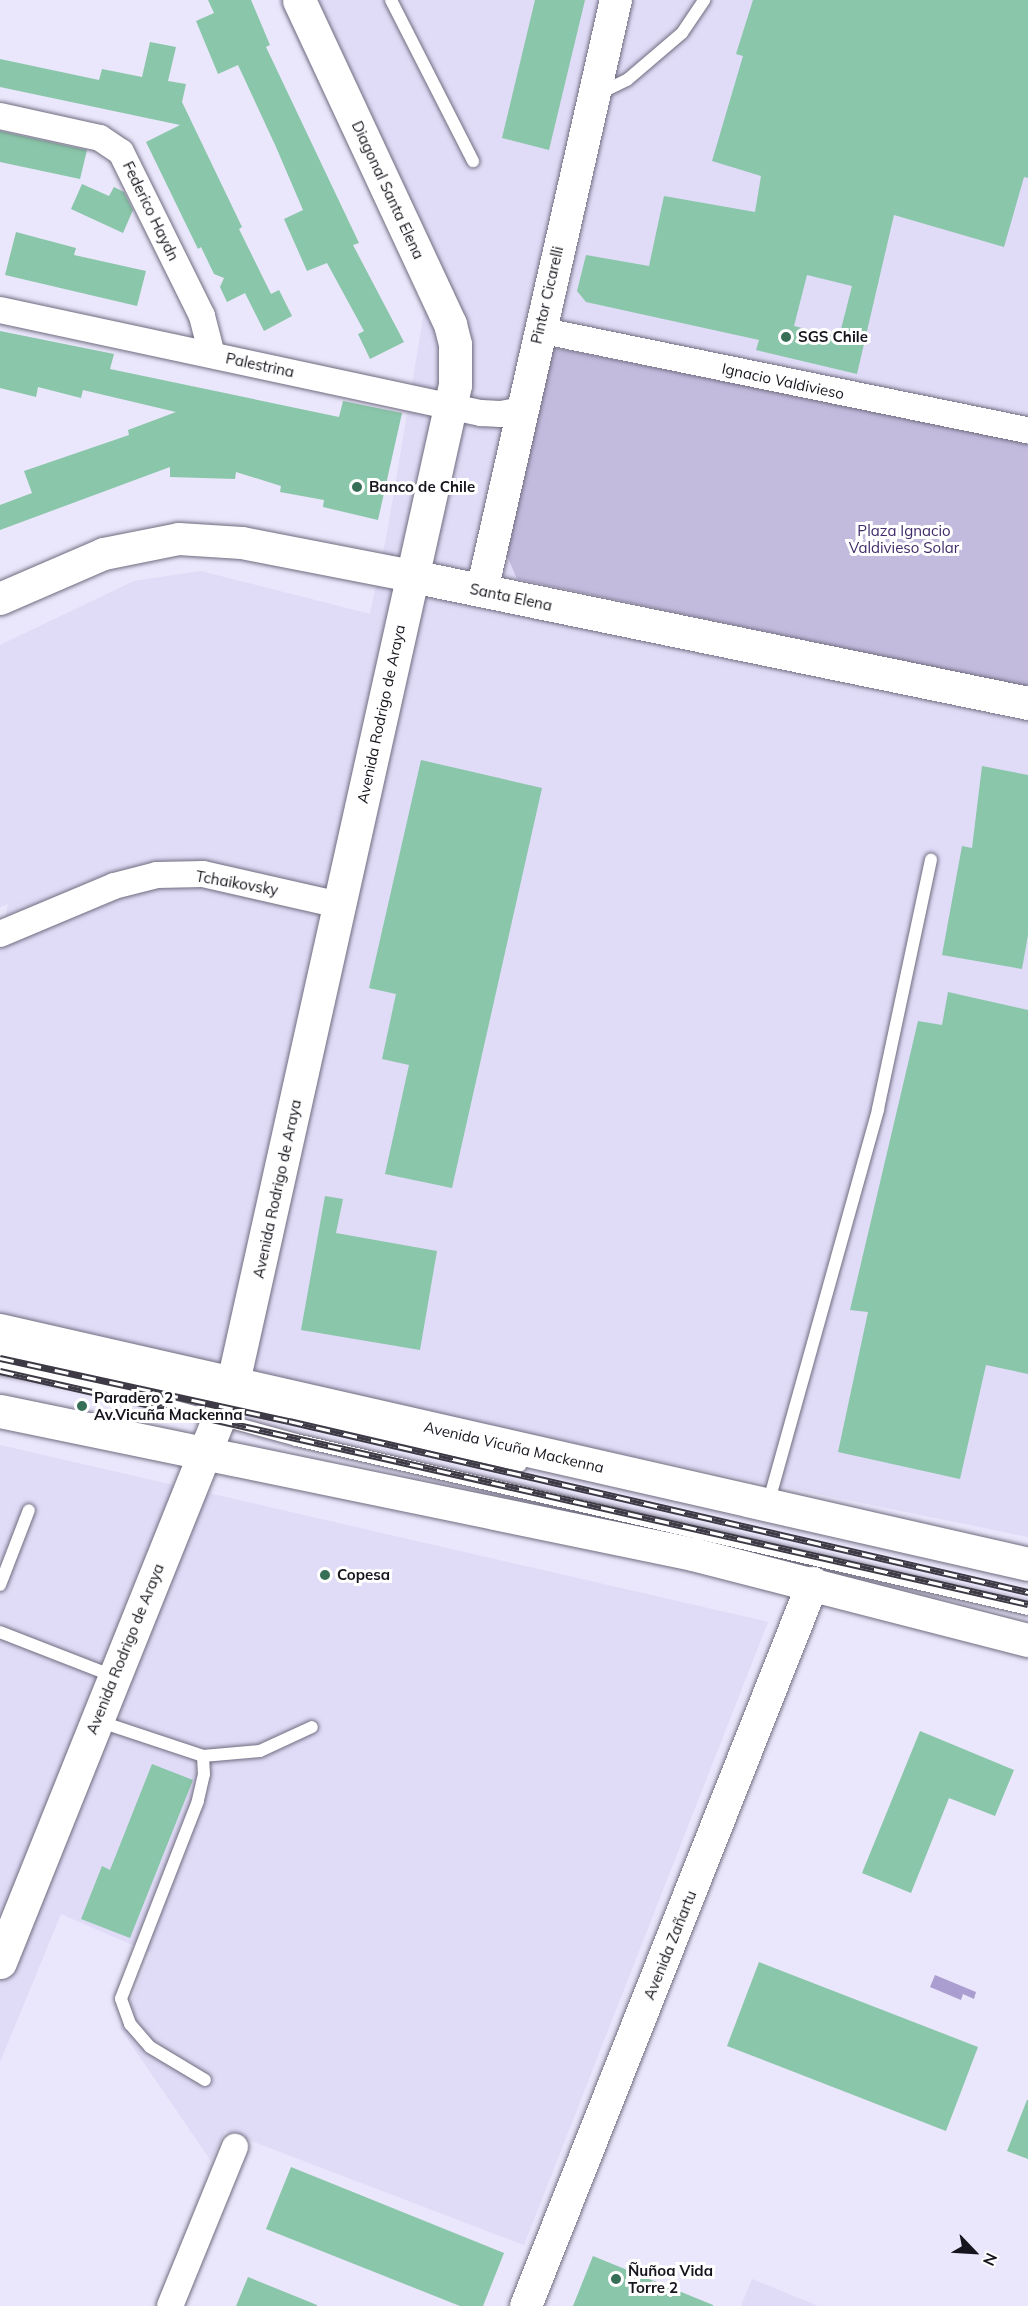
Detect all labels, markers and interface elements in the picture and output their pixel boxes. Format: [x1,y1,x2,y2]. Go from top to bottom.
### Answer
street label: Diagonal Santa Elena [348,118,428,262]
street label: Federico Haydn [119,158,183,264]
street label: Pintor Cicarelli [527,244,567,346]
place label: SGS Chile [798,328,868,346]
marker: SGS Chile [779,330,793,344]
street label: Palestrina [224,349,296,381]
street label: Ignacio Valdivieso [720,359,846,403]
place label: Banco de Chile [369,478,475,496]
marker: Banco de Chile [350,480,364,494]
park label: Plaza Ignacio Valdivieso Solar [849,521,959,556]
street label: Santa Elena [468,580,554,614]
street label: Avenida Rodrigo de Araya [353,623,409,805]
street label: Tchaikovsky [194,867,280,899]
street label: Avenida Rodrigo de Araya [249,1098,305,1280]
place label: Paradero 2 Av.Vicuña Mackenna [94,1388,242,1423]
marker: Paradero 2 Av.Vicuña Mackenna [75,1399,89,1413]
street label: Avenida Vicuña Mackenna [422,1417,606,1477]
street label: Avenida Rodrigo de Araya [82,1561,168,1737]
place label: Copesa [337,1566,390,1584]
marker: Copesa [318,1568,332,1582]
street label: Avenida Zañartu [640,1888,700,2002]
north arrow [944,2222,1004,2282]
text: N [979,2250,1002,2269]
place label: Ñuñoa Vida Torre 2 [628,2261,713,2296]
marker: Ñuñoa Vida Torre 2 [609,2272,623,2286]

